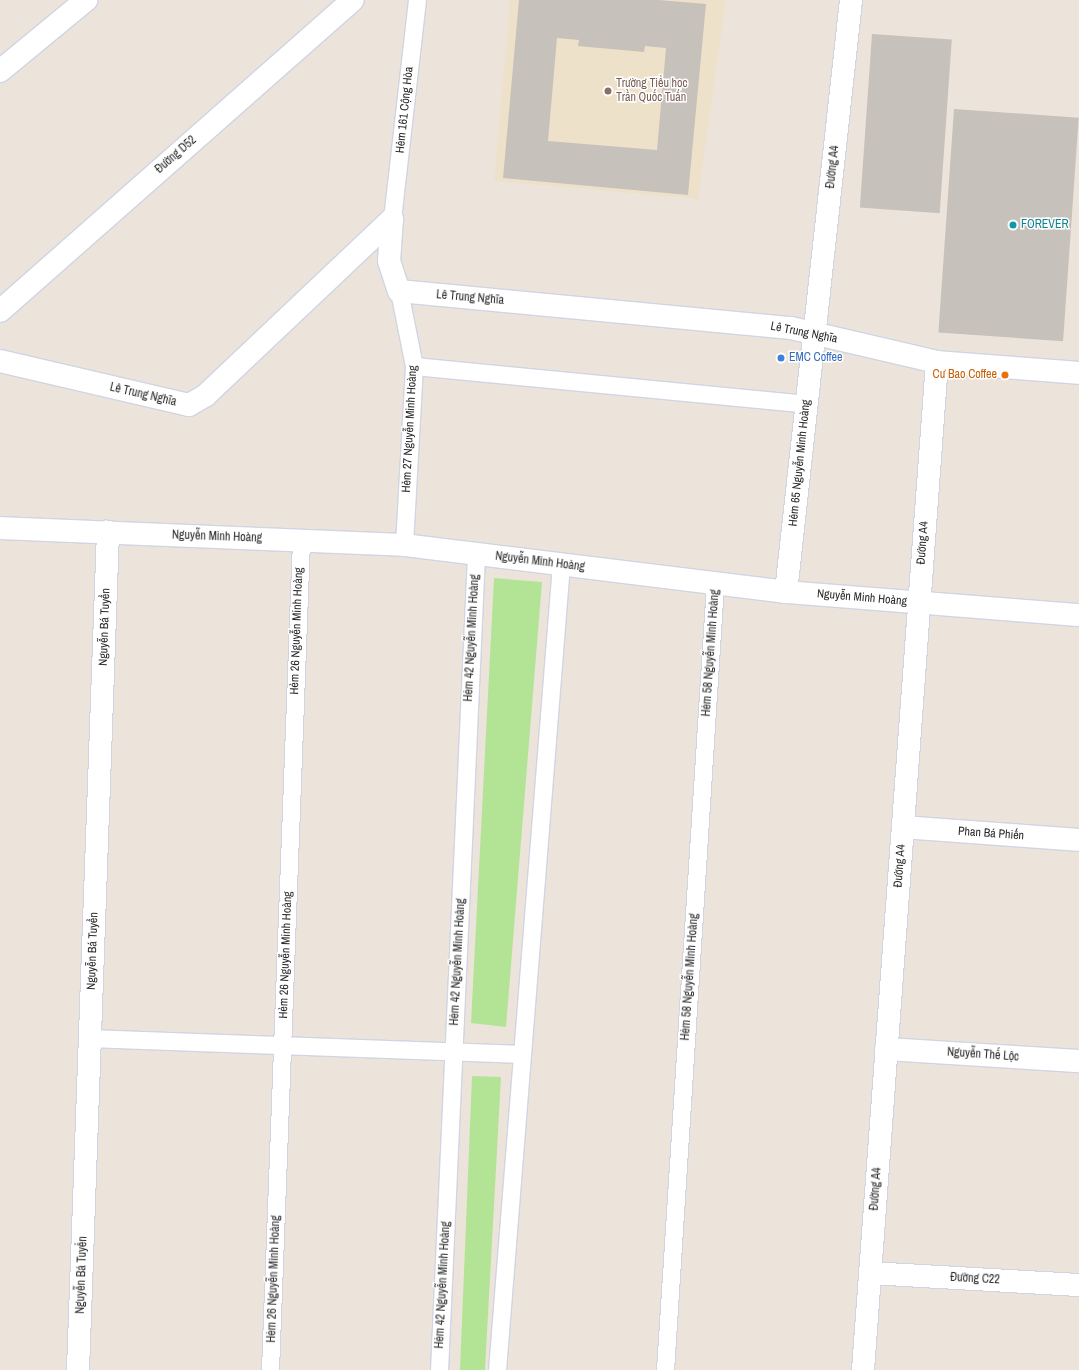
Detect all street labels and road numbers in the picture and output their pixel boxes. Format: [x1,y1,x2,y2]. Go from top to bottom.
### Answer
street label: Hẻm 161 Cộng Hòa [393,66,417,154]
street label: Đường D52 [152,133,200,177]
street label: Đường A4 [824,144,842,190]
street label: Lê Trung Nghĩa [435,288,505,308]
street label: Lê Trung Nghĩa [769,319,839,347]
street label: Hẻm 27 Nguyễn Minh Hoàng [399,365,421,493]
street label: Lê Trung Nghĩa [108,380,178,410]
street label: Hẻm 65 Nguyễn Minh Hoàng [786,399,814,527]
street label: Đường A4 [914,521,932,565]
street label: Nguyễn Minh Hoàng [172,528,262,546]
street label: Nguyễn Minh Hoàng [494,549,586,575]
street label: Hẻm 26 Nguyễn Minh Hoàng [288,567,306,695]
street label: Hẻm 42 Nguyễn Minh Hoàng [461,574,483,702]
street label: Nguyễn Minh Hoàng [816,587,908,609]
street label: Nguyễn Bá Tuyển [96,588,114,666]
street label: Hẻm 58 Nguyễn Minh Hoàng [699,589,723,717]
street label: Phan Bá Phiến [957,825,1025,843]
street label: Đường A4 [891,844,909,888]
street label: Hẻm 26 Nguyễn Minh Hoàng [277,891,295,1019]
street label: Hẻm 42 Nguyễn Minh Hoàng [447,898,469,1026]
street label: Nguyễn Bá Tuyển [84,912,102,990]
street label: Hẻm 58 Nguyễn Minh Hoàng [678,913,702,1041]
street label: Nguyễn Thế Lộc [946,1045,1020,1065]
street label: Đường A4 [867,1167,885,1211]
street label: Hẻm 26 Nguyễn Minh Hoàng [265,1215,283,1343]
street label: Hẻm 42 Nguyễn Minh Hoàng [432,1221,454,1349]
street label: Nguyễn Bá Tuyển [73,1236,91,1314]
street label: Đường C22 [950,1271,1000,1287]

